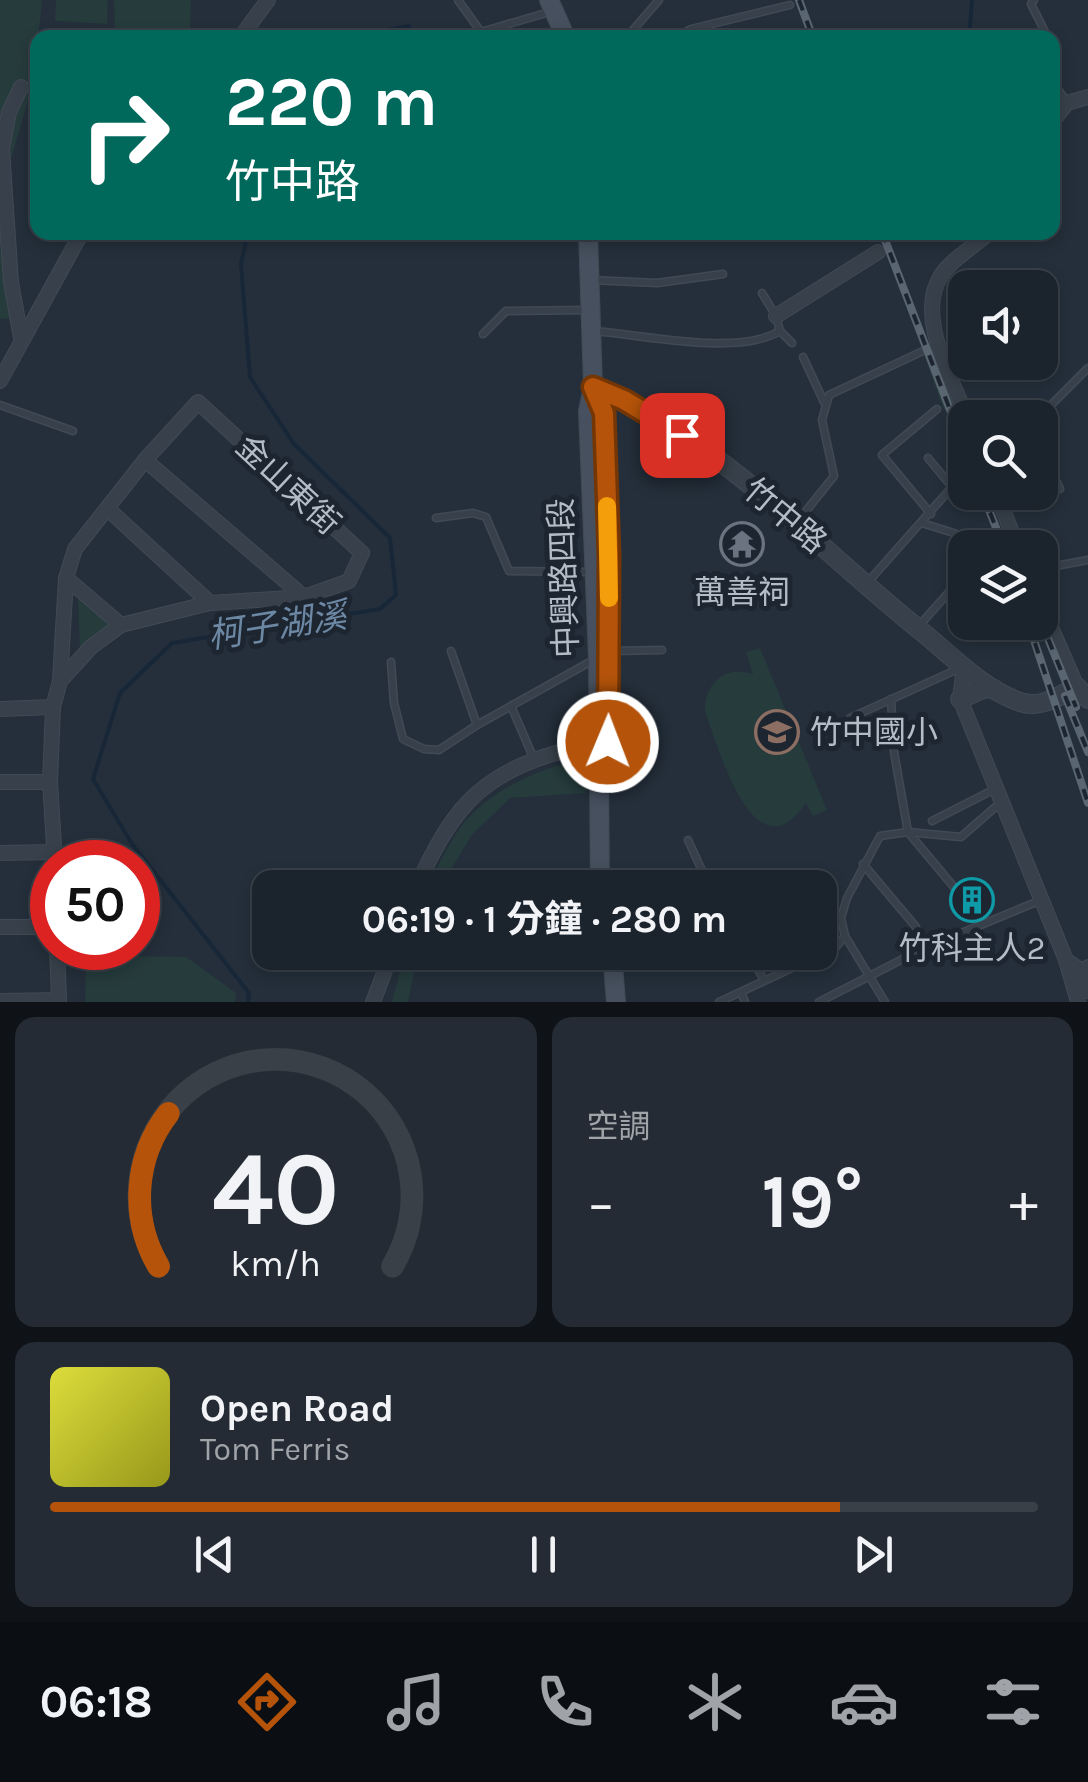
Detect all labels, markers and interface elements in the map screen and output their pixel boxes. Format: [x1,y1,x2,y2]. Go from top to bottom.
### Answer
text: 220 m [225,61,438,143]
icon: right [60,70,190,200]
text: 竹中路 [225,156,360,208]
map controls [948,270,1058,640]
button: sound [948,270,1058,380]
pin [640,393,725,478]
button: search [948,400,1058,510]
icon: arrive [655,408,710,463]
street label: 金山東街 [229,428,347,542]
street label: 竹中路 [736,471,834,561]
street label: 中興路四段 [543,497,585,659]
temple icon: 萬善祠 [719,521,765,567]
button: layers [948,530,1058,640]
place label: 萬善祠 [694,574,790,611]
water label: 柯子湖溪 [205,594,354,657]
position arrow [556,690,660,794]
school or university icon: 竹中國小 [754,709,800,755]
place label: 竹中國小 [810,714,938,751]
speed limit sign: 50 [30,840,160,970]
building icon: 竹科主人2 [949,877,995,923]
text: 06:19 · 1 分鐘 · 280 m [362,897,727,942]
place label: 竹科主人2 [899,930,1045,967]
text: 空調 [587,1108,651,1145]
text: 40 [212,1129,340,1250]
text: 19° [761,1158,863,1246]
text: − [587,1171,615,1235]
text: + [1009,1171,1038,1235]
text: km/h [230,1243,321,1285]
text: Open Road [200,1386,394,1431]
text: Tom Ferris [200,1431,350,1468]
icon: previous [187,1527,242,1582]
icon: pause [516,1527,571,1582]
icon: next [846,1527,901,1582]
icon: directions [232,1667,302,1737]
icon: music [381,1667,451,1737]
icon: phone [530,1667,600,1737]
icon: climate [680,1667,750,1737]
icon: car [829,1667,899,1737]
icon: filters [978,1667,1048,1737]
text: 06:18 [40,1676,153,1728]

